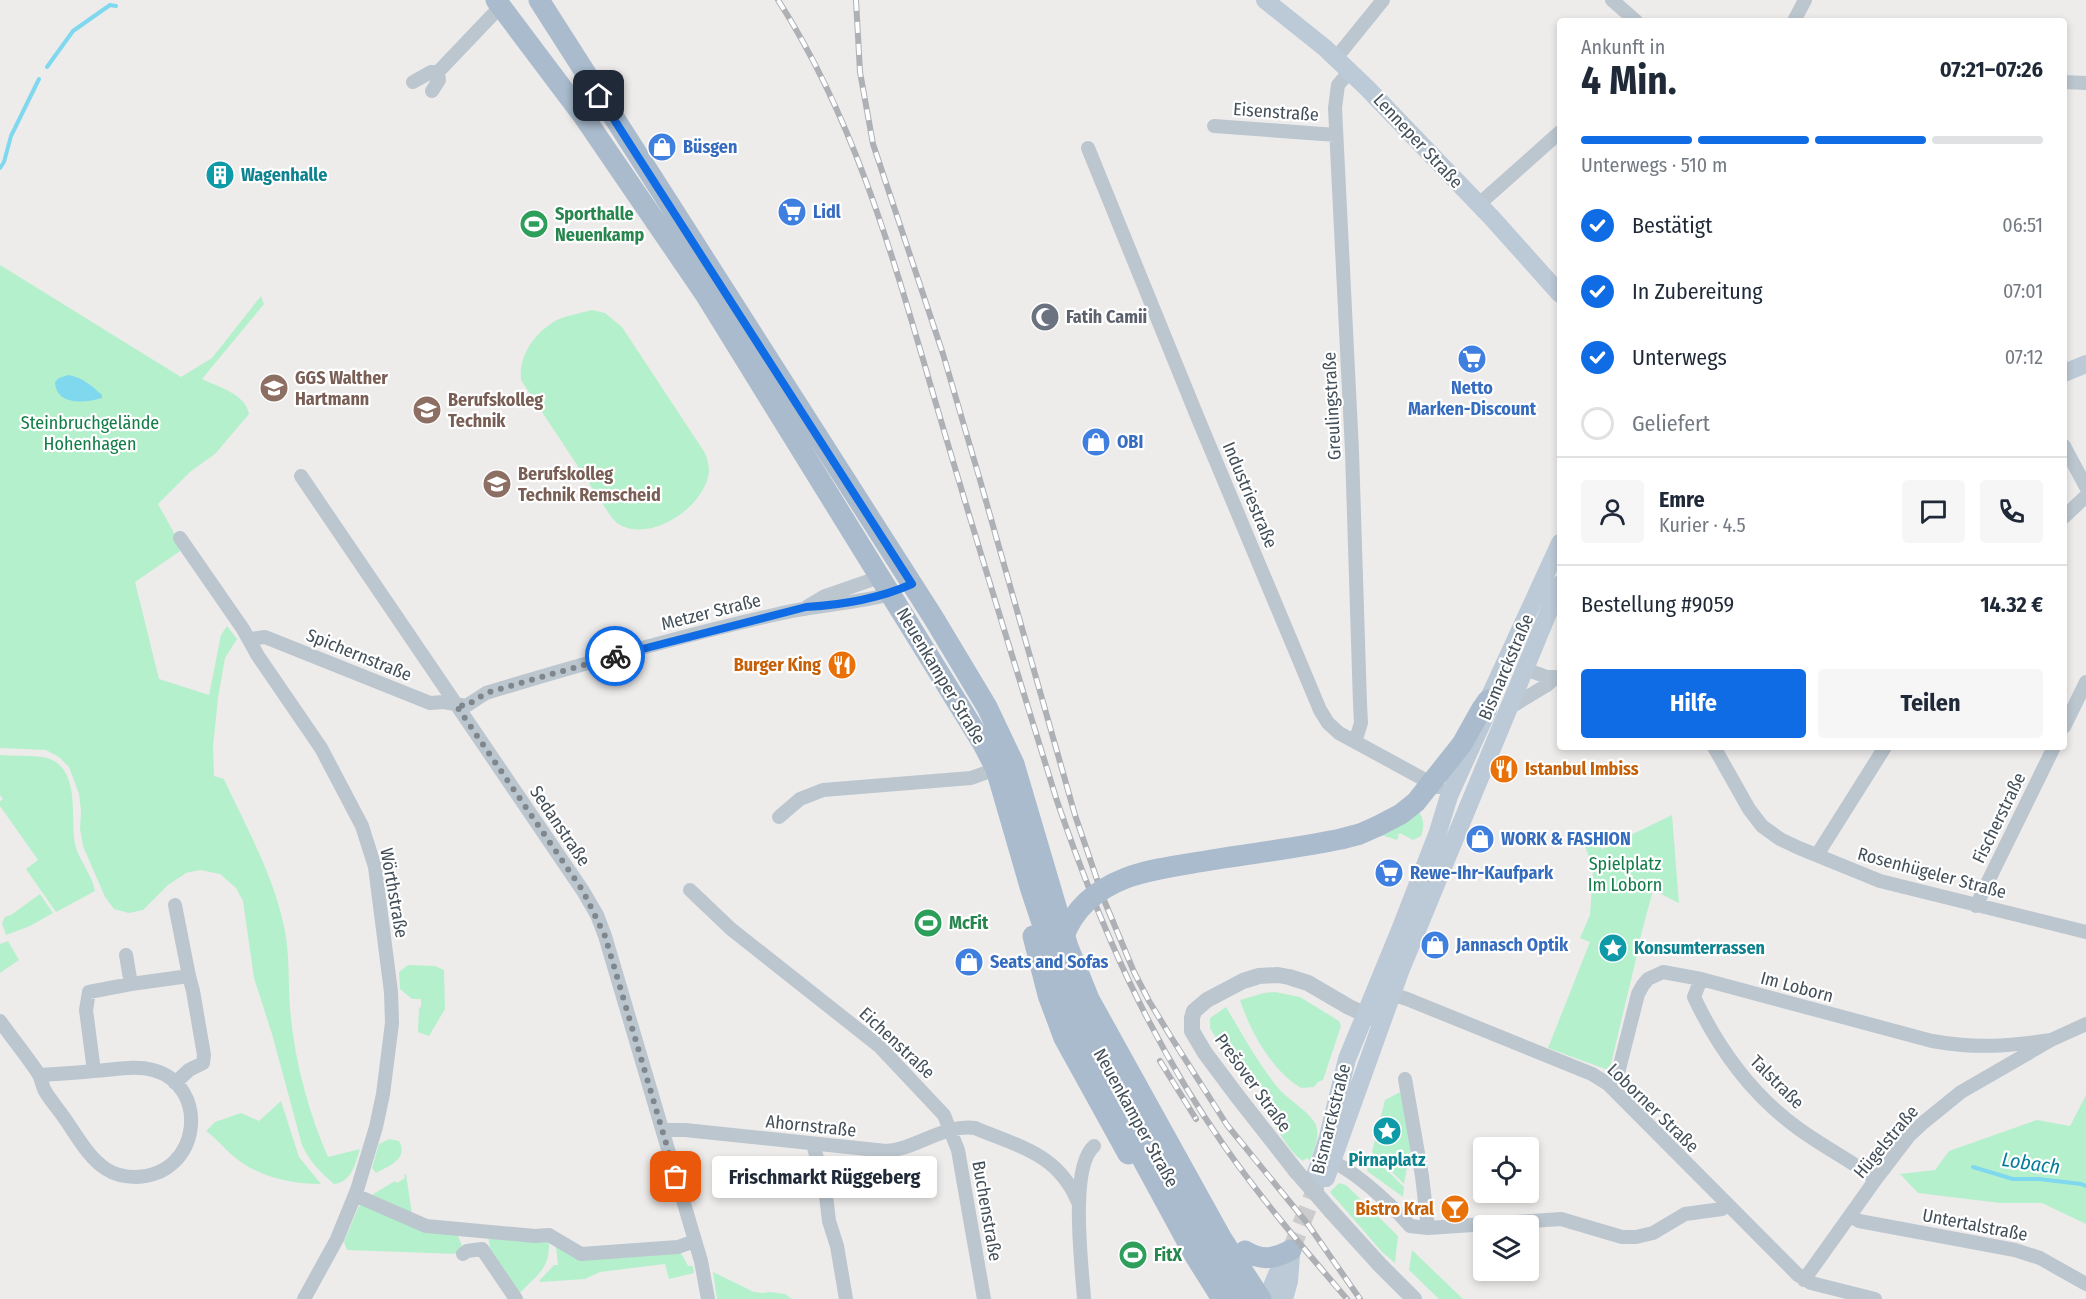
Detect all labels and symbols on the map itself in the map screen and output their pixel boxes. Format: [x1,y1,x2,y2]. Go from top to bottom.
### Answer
pin [573,70,624,121]
street label: Lenneper Straße [1369,89,1467,193]
street label: Eisenstraße [1232,98,1320,126]
shop icon: Büsgen [646,131,678,163]
place label: Büsgen [683,136,737,158]
building icon: Wagenhalle [204,159,236,191]
place label: Wagenhalle [241,164,327,186]
supermarket icon: Lidl [776,196,808,228]
place label: Lidl [813,201,841,223]
place label: Sporthalle Neuenkamp [555,203,644,246]
sports icon: Sporthalle Neuenkamp [518,208,550,240]
mosque icon: Fatih Camii [1029,301,1061,333]
place label: Fatih Camii [1066,306,1147,328]
supermarket icon: Netto Marken-Discount [1456,343,1488,375]
street label: Greulingstraße [1318,351,1346,461]
place label: GGS Walther Hartmann [295,367,388,410]
school or university icon: GGS Walther Hartmann [258,372,290,404]
place label: Netto Marken-Discount [1408,377,1537,420]
place label: Berufskolleg Technik [448,389,543,432]
school or university icon: Berufskolleg Technik [411,394,443,426]
park label: Steinbruchgelände Hohenhagen [21,412,159,455]
shop icon: OBI [1080,426,1112,458]
place label: OBI [1117,431,1143,453]
street label: Industriestraße [1218,439,1282,551]
place label: Berufskolleg Technik Remscheid [518,463,661,506]
school or university icon: Berufskolleg Technik Remscheid [481,468,513,500]
street label: Metzer Straße [659,589,763,635]
street label: Neuenkamper Straße [892,604,990,748]
street label: Bismarckstraße [1474,611,1538,723]
street label: Spichernstraße [303,624,415,686]
courier [585,626,645,686]
restaurant icon: Burger King [826,649,858,681]
place label: Burger King [734,654,821,676]
restaurant icon: Istanbul Imbiss [1488,753,1520,785]
place label: Istanbul Imbiss [1525,758,1639,780]
street label: Fischerstraße [1968,769,2030,867]
street label: Sedanstraße [525,782,595,871]
shop icon: WORK & FASHION [1464,823,1496,855]
place label: WORK & FASHION [1501,828,1631,850]
street label: Rosenhügeler Straße [1855,843,2009,903]
street label: Wörthstraße [375,846,413,940]
park label: Spielplatz Im Loborn [1588,853,1662,896]
supermarket icon: Rewe-Ihr-Kaufpark [1373,857,1405,889]
place label: Rewe-Ihr-Kaufpark [1410,862,1554,884]
sports icon: McFit [912,907,944,939]
place label: McFit [949,912,989,934]
shop icon: Jannasch Optik [1419,929,1451,961]
place icon: Konsumterrassen [1597,932,1629,964]
place label: Jannasch Optik [1455,934,1569,956]
place label: Konsumterrassen [1634,937,1765,959]
shop icon: Seats and Sofas [953,946,985,978]
place label: Seats and Sofas [990,951,1109,973]
street label: Im Loborn [1758,967,1836,1007]
street label: Eichenstraße [855,1002,939,1084]
street label: Prešover Straße [1210,1030,1296,1136]
street label: Neuenkamper Straße [1089,1045,1183,1191]
street label: Talstraße [1745,1050,1809,1114]
street label: Loborner Straße [1603,1059,1704,1157]
street label: Bismarckstraße [1307,1061,1355,1177]
street label: Hügelstraße [1849,1101,1923,1183]
street label: Ahornstraße [765,1110,857,1142]
place icon: Pirnaplatz [1371,1115,1403,1147]
water label: Lobach [2000,1147,2062,1179]
place label: Pirnaplatz [1349,1149,1426,1171]
pin [650,1151,701,1202]
callout: Frischmarkt Rüggeberg [712,1156,937,1198]
street label: Buchenstraße [967,1159,1007,1263]
bar icon: Bistro Kral [1439,1193,1471,1225]
place label: Bistro Kral [1355,1198,1434,1220]
street label: Untertalstraße [1921,1204,2030,1246]
sports icon: FitX [1117,1239,1149,1271]
place label: FitX [1154,1244,1183,1266]

